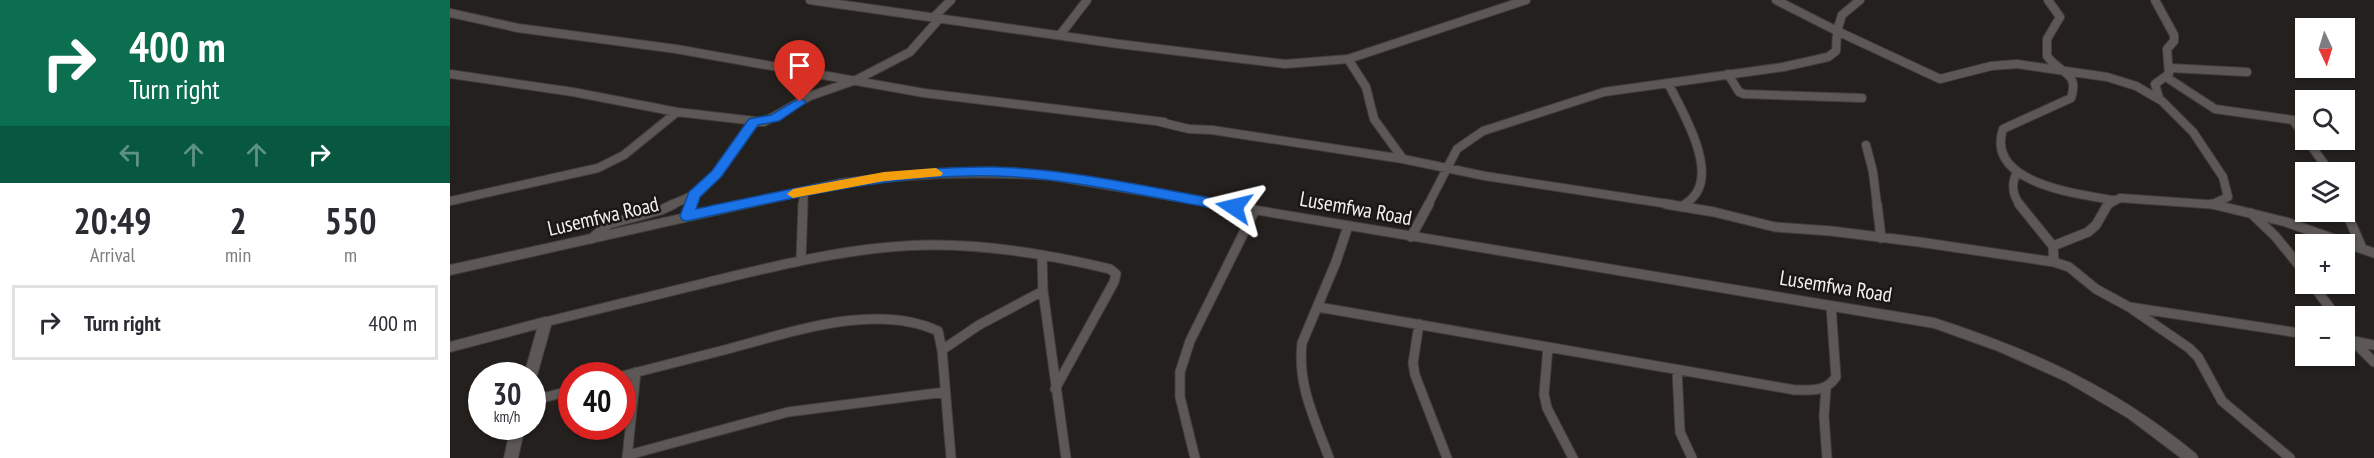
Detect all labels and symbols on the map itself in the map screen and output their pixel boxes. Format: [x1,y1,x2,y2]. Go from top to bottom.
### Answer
north arrow [2295,18,2355,78]
pin [774,40,825,102]
position arrow [1202,175,1266,239]
street label: Lusemfwa Road [1298,185,1414,231]
street label: Lusemfwa Road [545,190,661,242]
street label: Lusemfwa Road [1778,264,1894,308]
speed limit sign: 40 [558,362,636,440]

